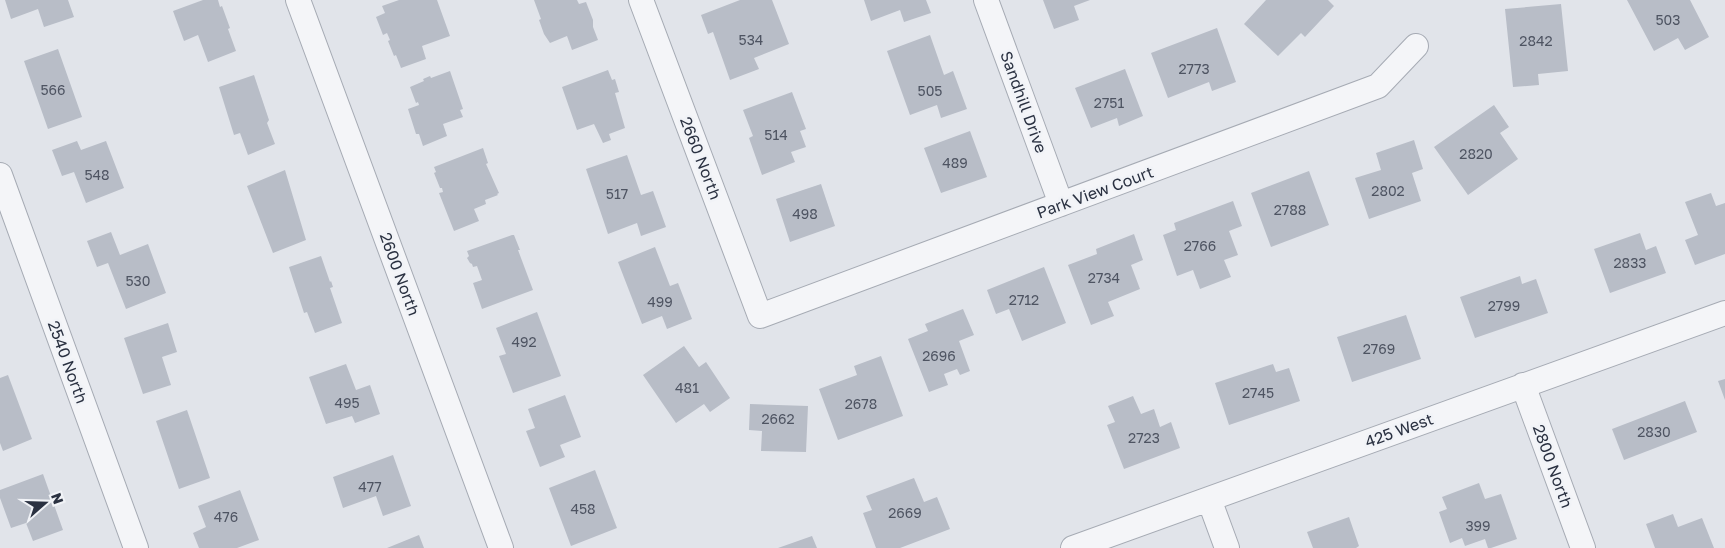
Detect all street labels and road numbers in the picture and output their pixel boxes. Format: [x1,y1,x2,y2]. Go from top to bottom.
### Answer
street label: Sandhill Drive [996,48,1052,156]
street label: 2660 North [676,114,726,202]
street label: Park View Court [1034,162,1156,222]
street label: 2600 North [376,230,424,318]
street label: 2540 North [44,318,92,406]
street label: 425 West [1362,408,1436,452]
street label: 2800 North [1529,421,1577,511]

